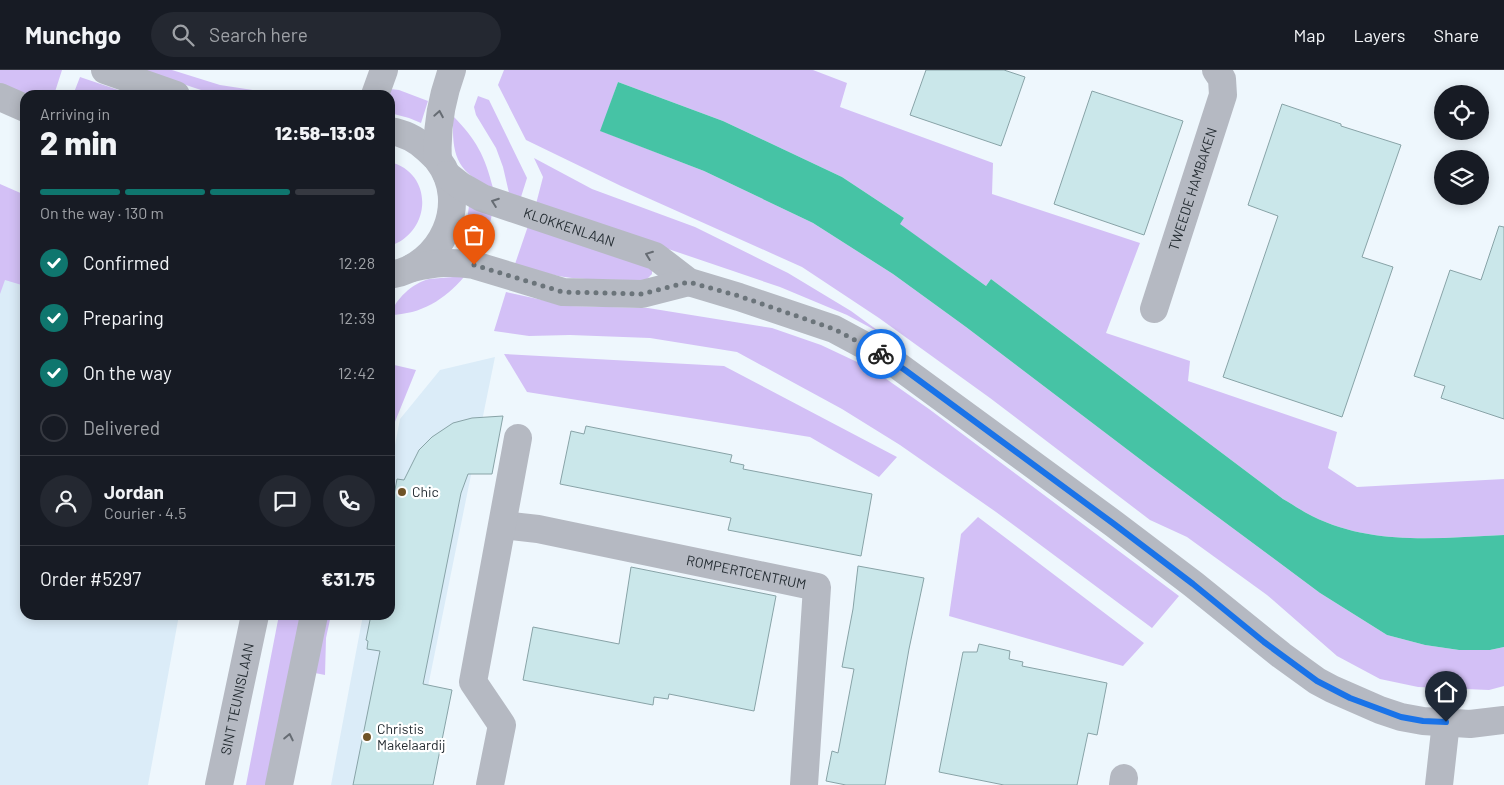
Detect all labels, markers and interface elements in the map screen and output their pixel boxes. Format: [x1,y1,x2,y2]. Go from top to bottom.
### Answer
search box [151,12,501,57]
text: Munchgo [25,20,121,49]
icon: search [169,21,197,49]
text: Search here [209,23,308,46]
text: Map [1293,24,1325,46]
text: Layers [1353,24,1406,46]
text: Share [1434,24,1479,46]
map controls [1434,85,1489,205]
button: locate [1434,85,1489,140]
text: Arriving in [40,104,110,123]
one-way arrow [434,110,444,118]
text: 12:58–13:03 [275,121,375,144]
text: 2 min [40,123,117,161]
street label: TWEEDE HAMBAKEN [1164,125,1220,253]
button: layers [1434,150,1489,205]
one-way arrow [492,198,500,208]
text: On the way · 130 m [40,203,164,222]
street label: KLOKKENLAAN [522,204,617,250]
pin [453,214,495,265]
icon: bag [460,221,488,249]
icon: check [40,249,68,277]
one-way arrow [645,250,654,261]
text: Confirmed [83,251,170,274]
text: 12:28 [338,253,375,272]
icon: check [40,304,68,332]
text: Preparing [83,306,164,329]
text: 12:39 [339,308,375,327]
courier [856,329,906,379]
icon: bike [867,340,895,368]
icon: check [40,359,68,387]
text: On the way [83,361,172,384]
text: 12:42 [338,363,375,382]
text: Delivered [83,416,160,439]
button: person [40,475,92,527]
button: chat [259,475,311,527]
button: phone [323,475,375,527]
text: Jordan [104,480,164,503]
place label: Chic [412,483,439,500]
marker: Chic [396,486,408,498]
text: Courier · 4.5 [104,503,187,522]
street label: ROMPERTCENTRUM [685,551,808,593]
text: Order #5297 [40,567,141,590]
text: €31.75 [321,567,375,590]
street label: SINT TEUNISLAAN [217,641,257,756]
pin [1425,671,1467,722]
icon: home [1432,678,1460,706]
place label: Christis Makelaardij [377,720,446,753]
marker: Christis Makelaardij [361,731,373,743]
one-way arrow [283,733,293,742]

